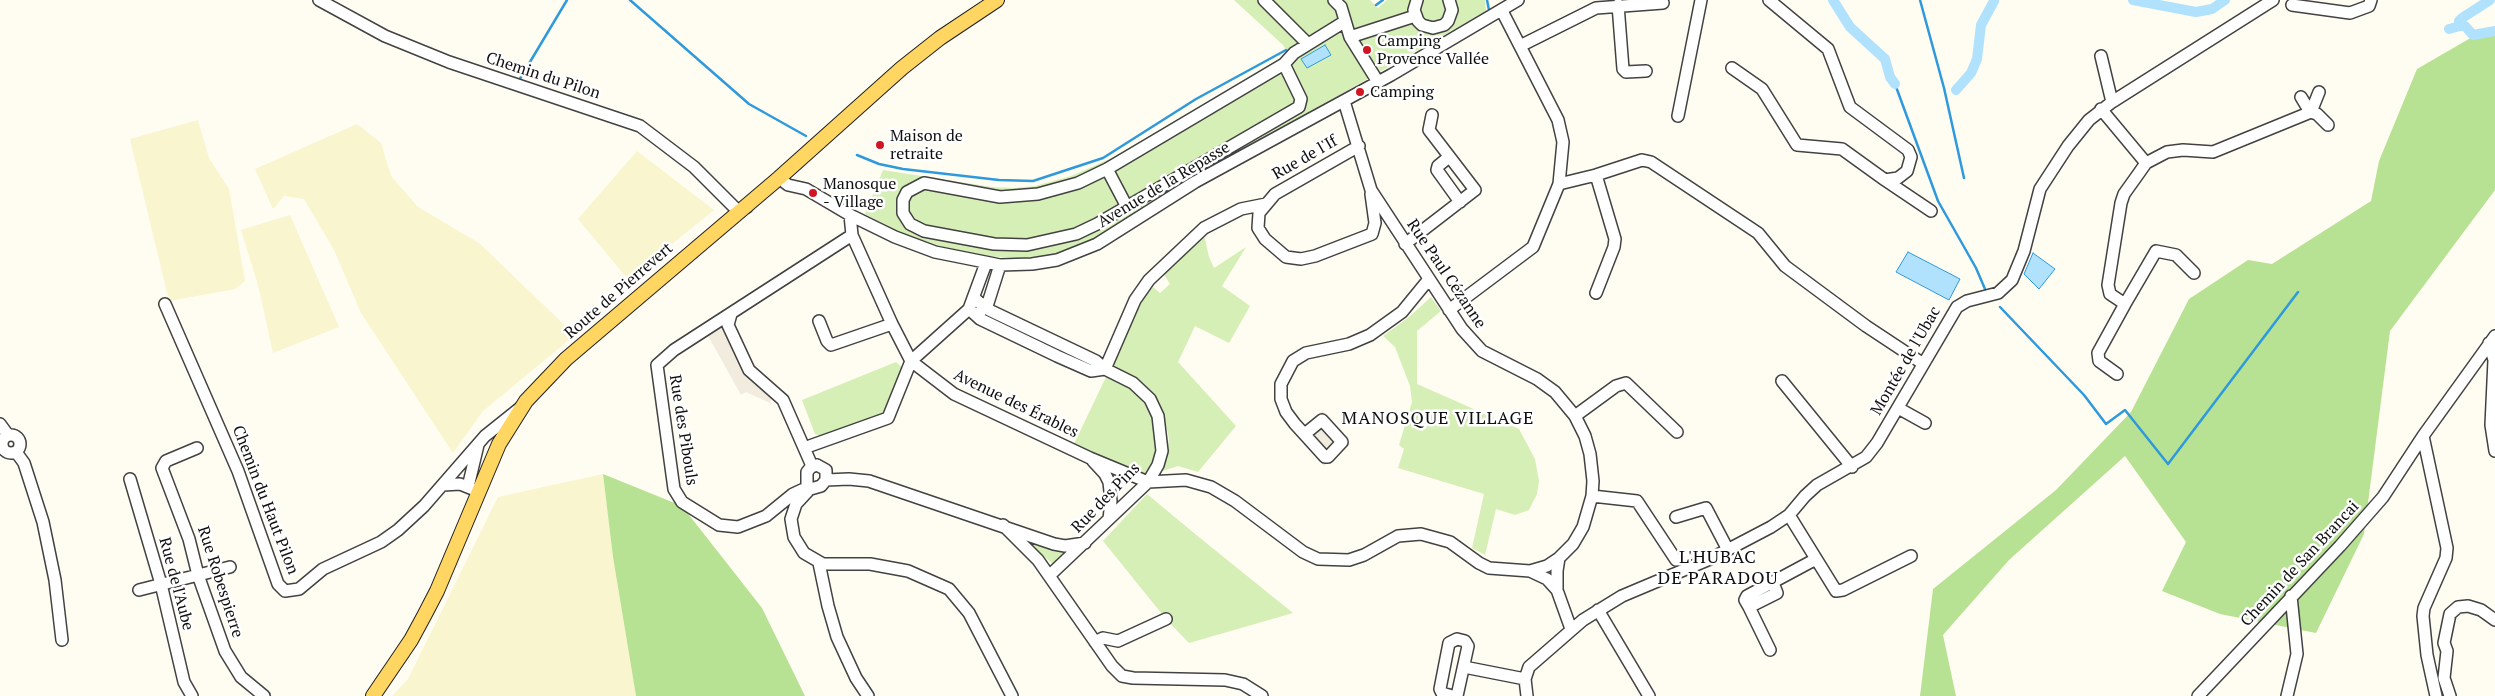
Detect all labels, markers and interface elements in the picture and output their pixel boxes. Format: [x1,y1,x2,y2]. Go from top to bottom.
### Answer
place label: Camping Provence Vallée [1377,31,1489,69]
marker: Camping Provence Vallée [1361,44,1373,56]
street label: Chemin du Pilon [483,48,603,104]
place label: Camping [1370,82,1434,102]
marker: Camping [1354,86,1366,98]
place label: Maison de retraite [890,126,963,164]
street label: Rue de l'If [1269,132,1341,184]
street label: Avenue de la Repasse [1094,138,1234,232]
marker: Maison de retraite [874,139,886,151]
place label: Manosque - Village [823,174,896,212]
marker: Manosque - Village [807,187,819,199]
street label: Rue Paul Cézanne [1402,216,1490,332]
street label: Route de Pierrevert [561,239,677,343]
street label: Montée de l'Ubac [1867,303,1945,419]
street label: Avenue des Érables [951,366,1081,442]
street label: Rue des Pibouls [665,373,701,487]
district label: MANOSQUE VILLAGE [1340,408,1536,430]
street label: Chemin du Haut Pilon [228,423,302,577]
street label: Rue des Pins [1068,459,1144,537]
street label: Chemin de San Brancai [2237,497,2363,631]
street label: Rue Robespierre [193,524,247,640]
street label: Rue de l'Aube [154,535,198,633]
district label: L'HUBAC DE PARADOU [1656,547,1780,590]

